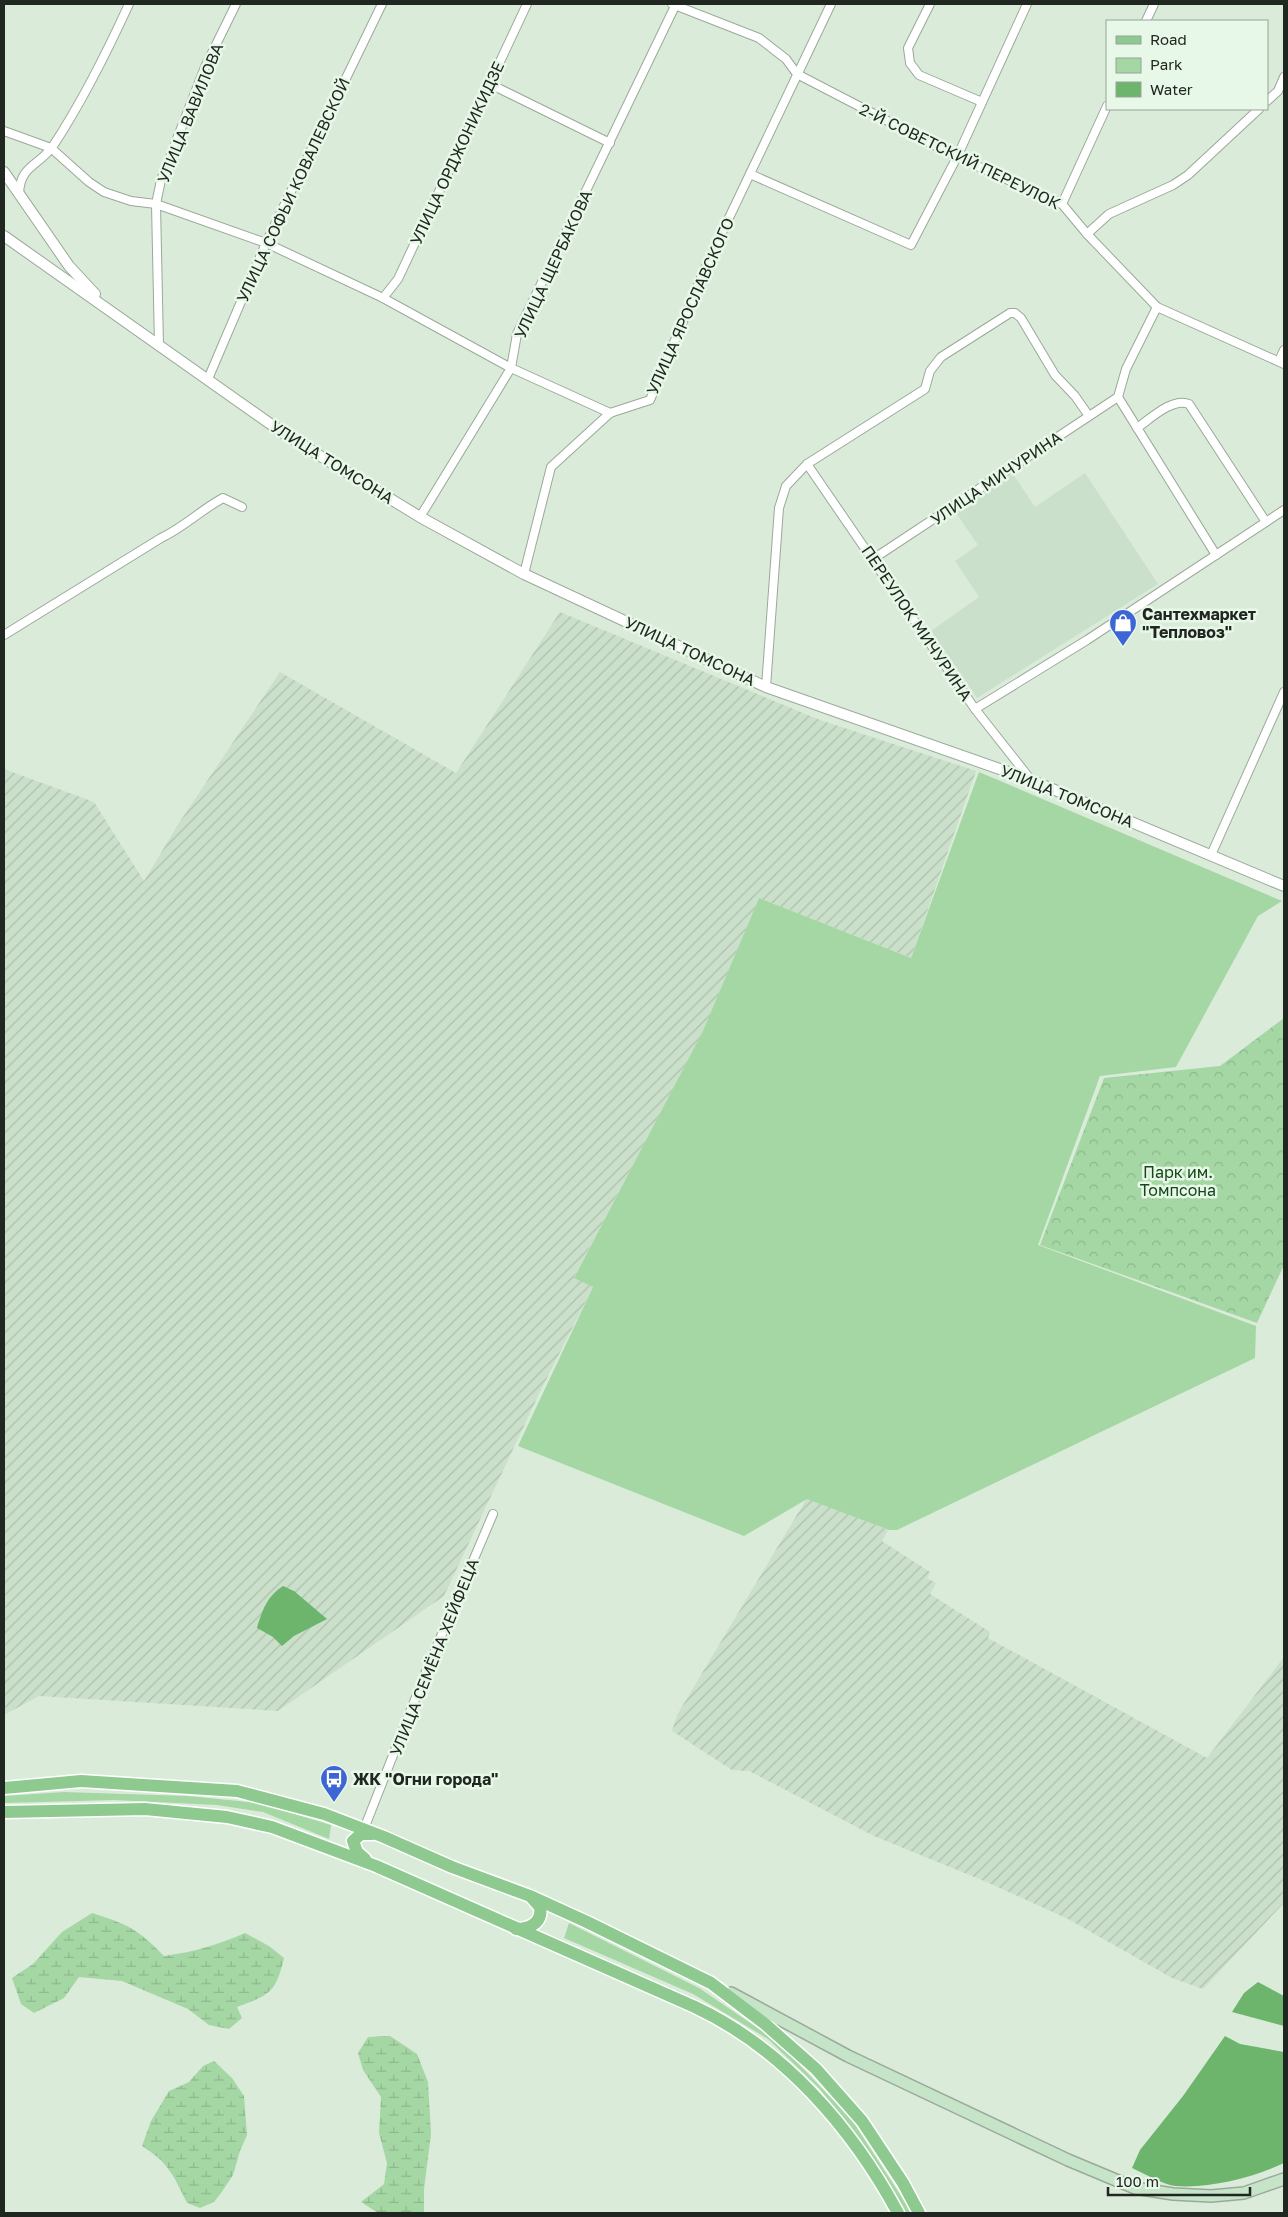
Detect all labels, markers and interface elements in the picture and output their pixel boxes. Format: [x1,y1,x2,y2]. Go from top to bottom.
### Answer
legend [1106,20,1268,110]
text: Road [1150,30,1187,48]
street label: УЛИЦА ВАВИЛОВА [153,40,227,186]
text: Park [1150,55,1183,73]
street label: УЛИЦА ОРДЖОНИКИДЗЕ [406,58,508,248]
street label: УЛИЦА СОФЬИ КОВАЛЕВСКОЙ [232,74,354,306]
text: Water [1150,80,1193,98]
street label: 2-Й СОВЕТСКИЙ ПЕРЕУЛОК [856,99,1064,213]
street label: УЛИЦА ЩЕРБАКОВА [510,186,596,342]
street label: УЛИЦА ЯРОСЛАВСКОГО [642,214,738,398]
street label: УЛИЦА ТОМСОНА [267,416,398,508]
street label: УЛИЦА МИЧУРИНА [927,427,1066,529]
street label: ПЕРЕУЛОК МИЧУРИНА [857,541,977,705]
place label: Сантехмаркет "Тепловоз" [1142,604,1256,642]
shop icon: Сантехмаркет "Тепловоз" [1108,608,1138,647]
street label: УЛИЦА ТОМСОНА [622,612,759,690]
street label: УЛИЦА ТОМСОНА [998,760,1137,832]
park label: Парк им. Томпсона [1140,1162,1216,1200]
street label: УЛИЦА СЕМЁНА ХЕЙФЕЦА [385,1555,483,1759]
bus stop icon: ЖК "Огни города" [319,1764,349,1803]
place label: ЖК "Огни города" [353,1769,498,1789]
scale bar [1108,2164,1250,2196]
text: 100 m [1116,2172,1159,2190]

